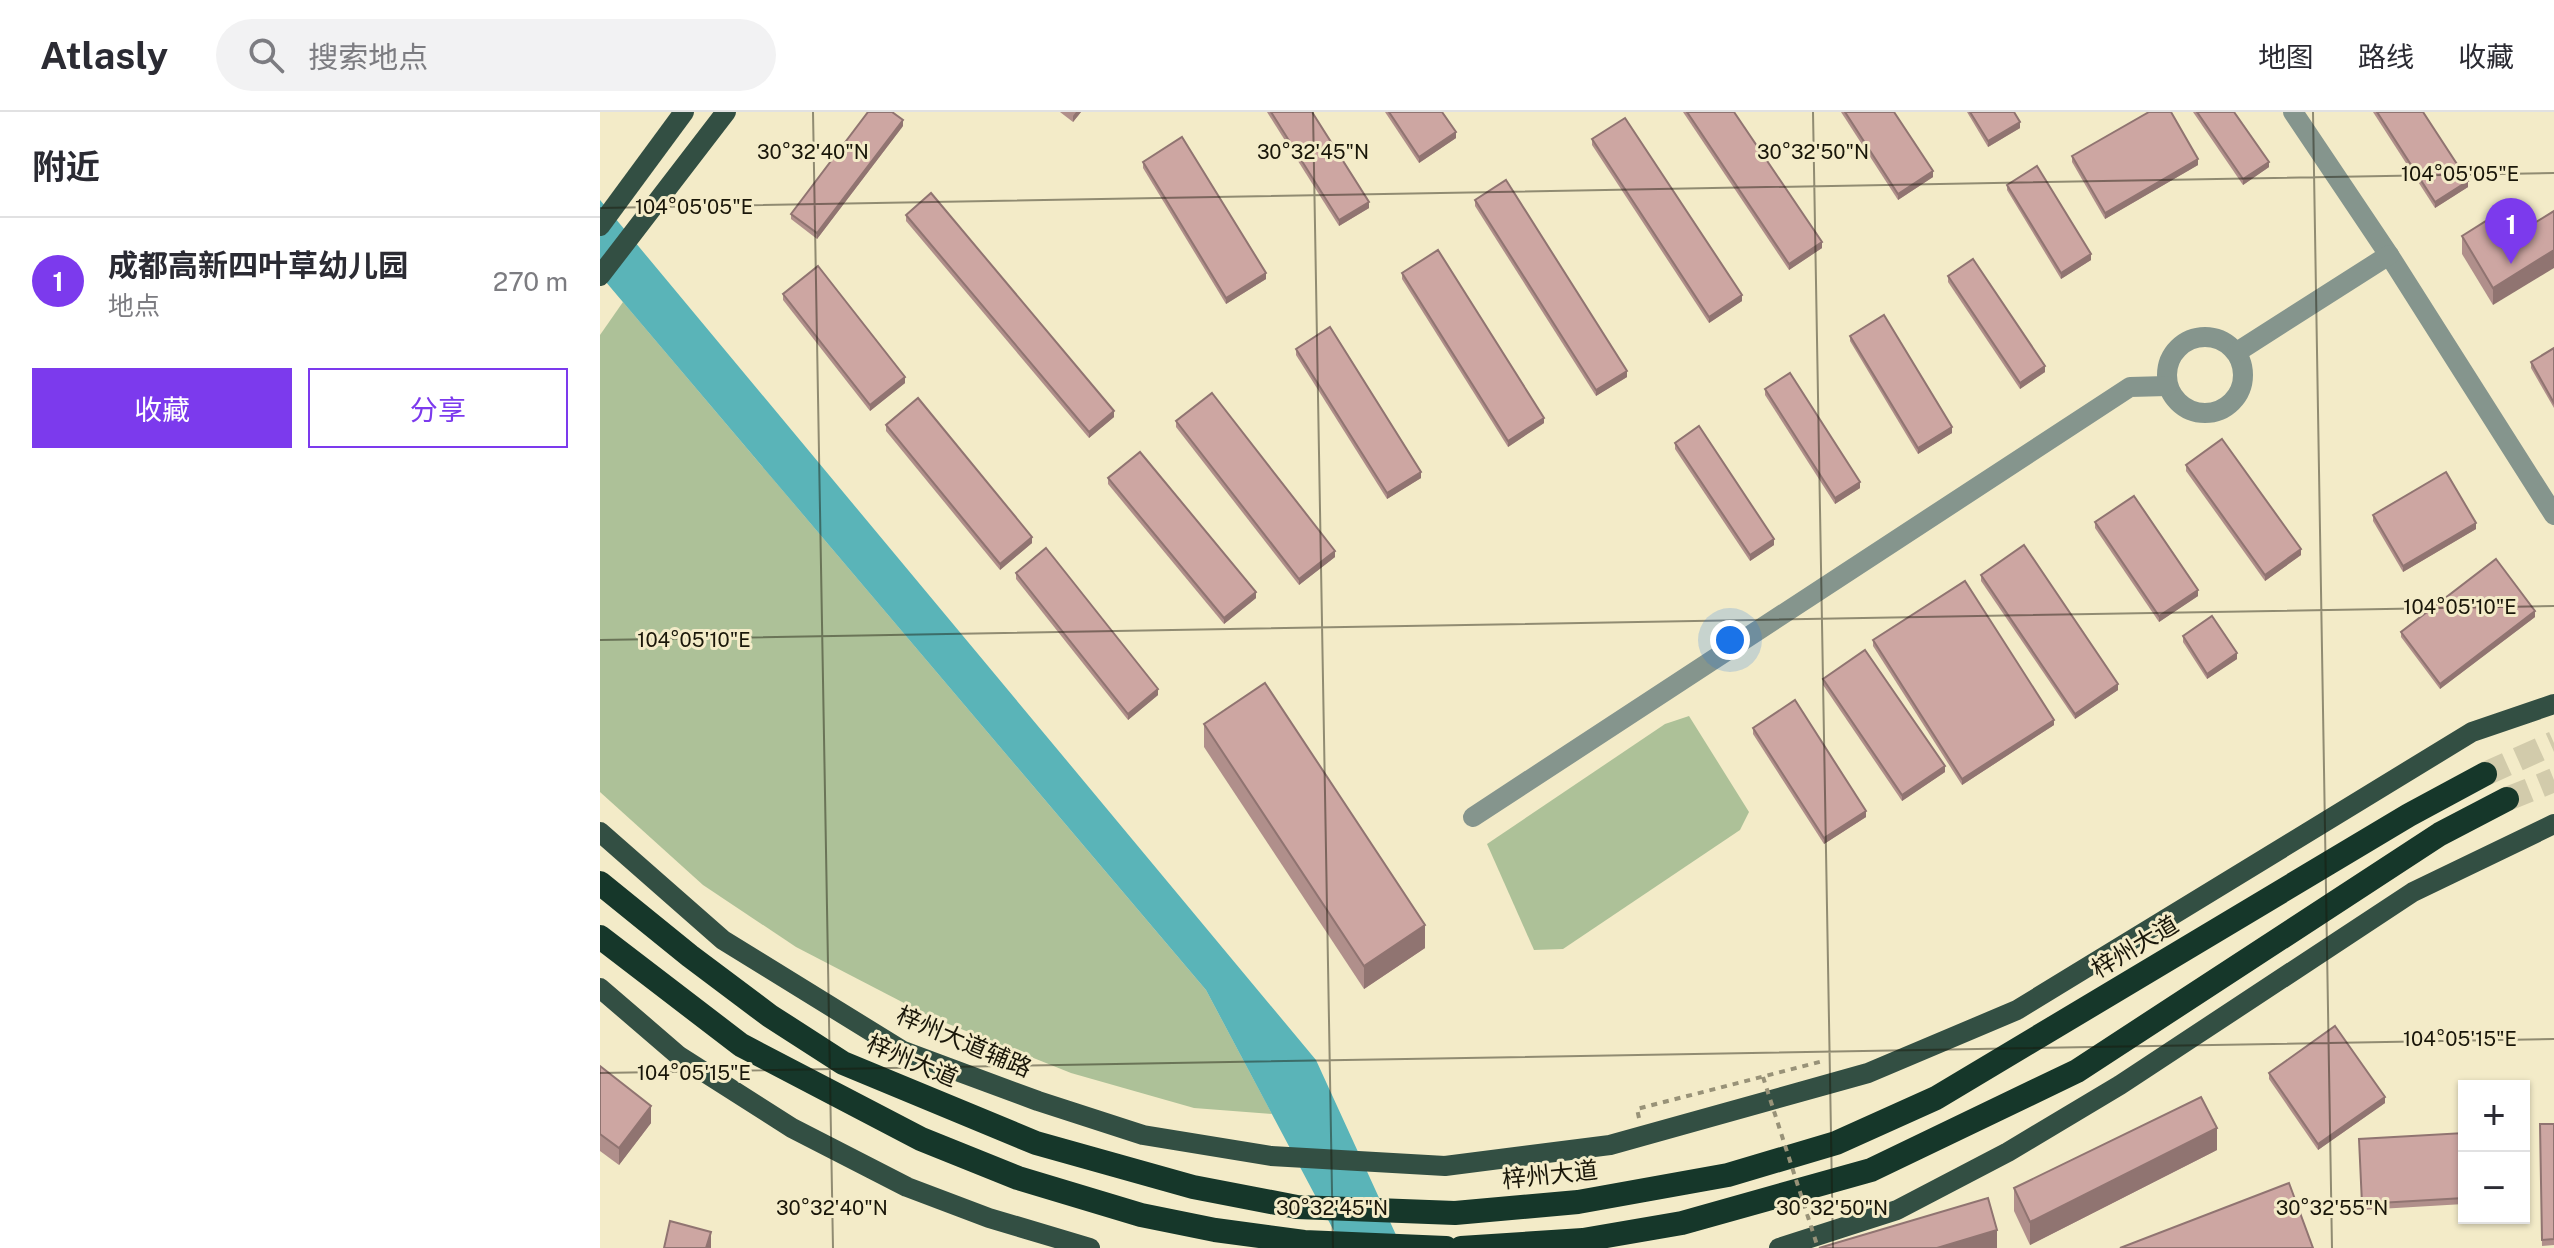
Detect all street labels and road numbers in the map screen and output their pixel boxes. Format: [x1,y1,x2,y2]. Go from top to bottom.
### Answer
street label: 梓州大道 [2086,909,2183,983]
street label: 梓州大道辅路 [892,1001,1036,1083]
street label: 梓州大道 [862,1029,962,1093]
street label: 梓州大道 [1501,1155,1599,1193]

